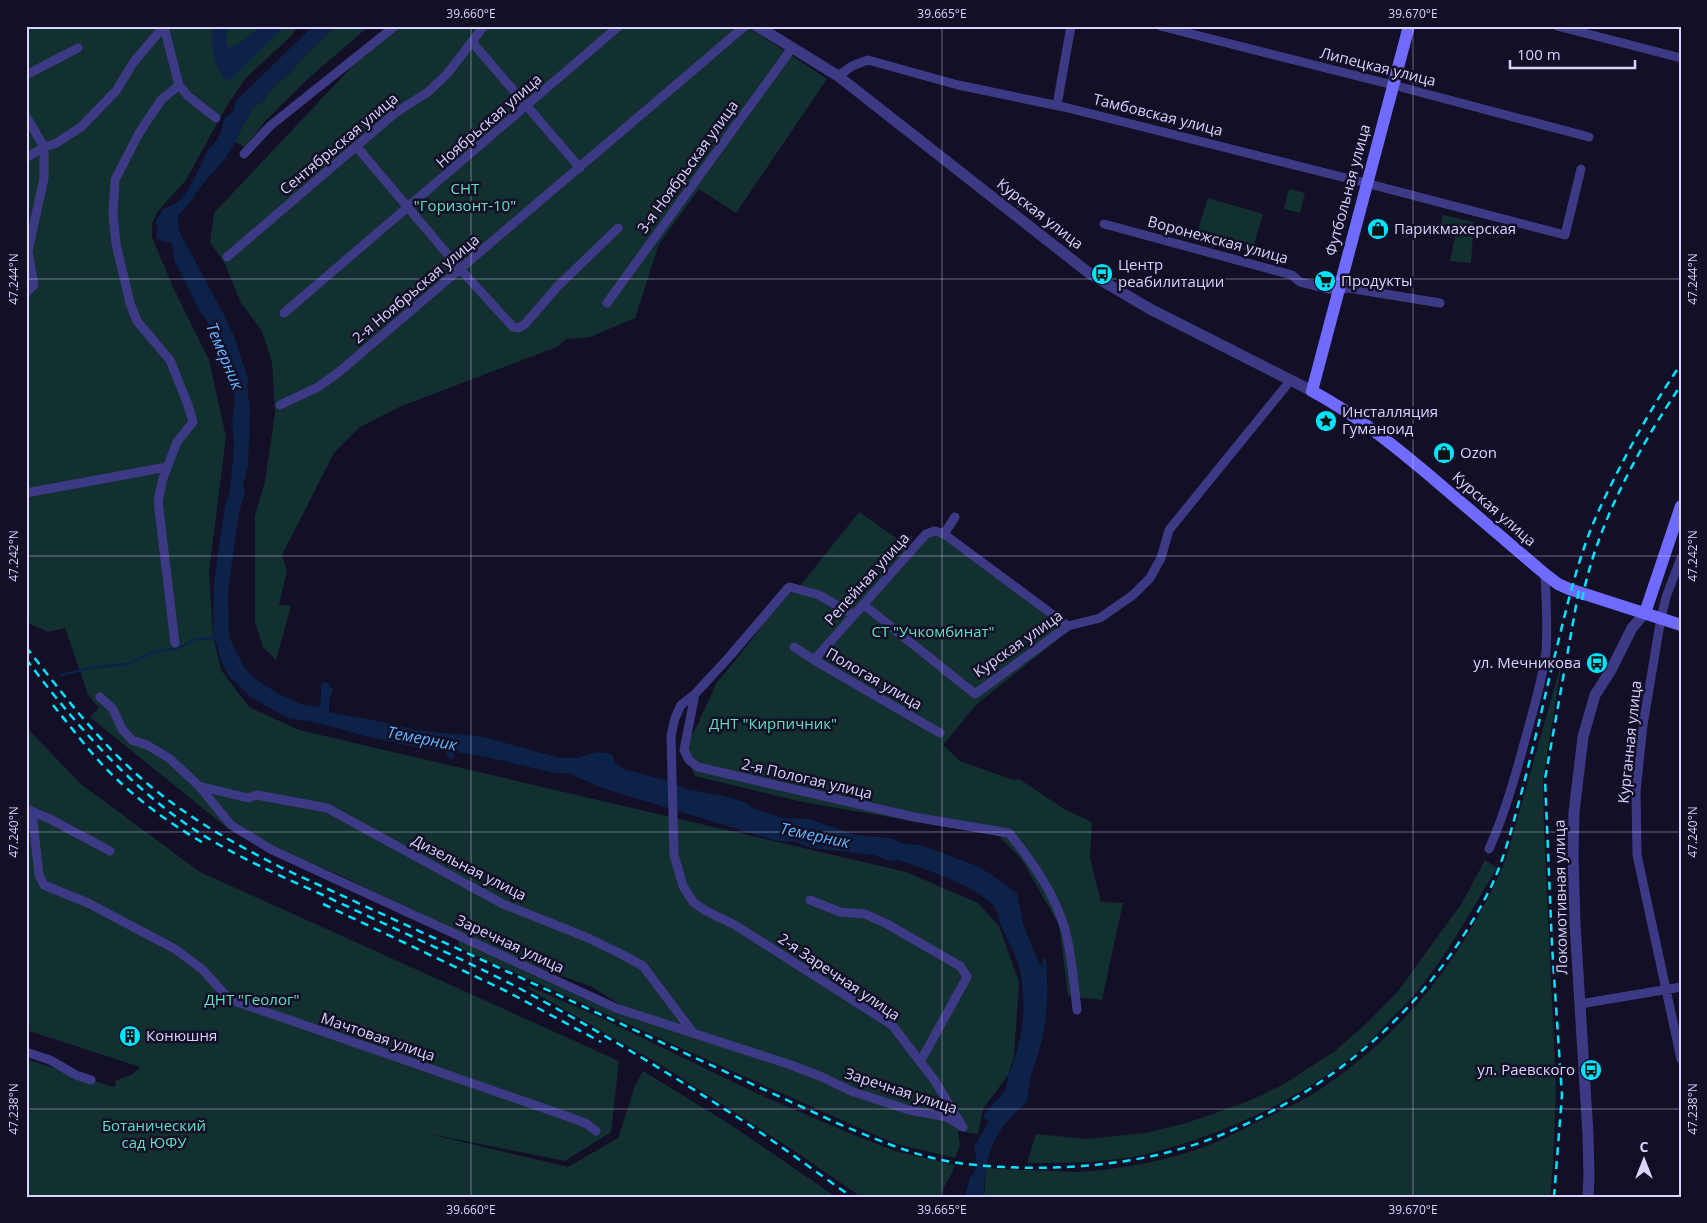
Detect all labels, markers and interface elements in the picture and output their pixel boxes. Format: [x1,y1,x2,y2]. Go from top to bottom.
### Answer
text: 39.660°E [446,5,496,22]
text: 39.665°E [917,5,967,22]
text: 39.670°E [1388,5,1438,22]
scale bar [1510,38,1634,70]
street label: Липецкая улица [1318,42,1438,90]
text: 100 m [1517,44,1561,64]
street label: Ноябрьская улица [431,69,546,172]
street label: Сентябрьская улица [275,88,402,199]
street label: Тамбовская улица [1091,88,1225,140]
street label: 3-я Ноябрьская улица [632,96,742,237]
street label: Футбольная улица [1320,122,1374,258]
street label: Курская улица [993,173,1088,253]
park label: СНТ "Горизонт-10" [414,178,516,215]
street label: Воронежская улица [1146,211,1291,267]
shop icon: Парикмахерская [1366,217,1390,241]
place label: Парикмахерская [1394,218,1516,238]
street label: 2-я Ноябрьская улица [348,229,483,347]
text: 47.244°N [5,253,22,305]
text: 47.244°N [1684,253,1701,305]
place label: Центр реабилитации [1118,254,1224,291]
bus stop icon: Центр реабилитации [1090,262,1114,286]
supermarket icon: Продукты [1313,269,1337,293]
place label: Продукты [1341,270,1413,290]
water label: Темерник [201,319,249,394]
place label: Инсталляция Гуманоид [1342,401,1438,438]
place icon: Инсталляция Гуманоид [1314,409,1338,433]
shop icon: Ozon [1432,441,1456,465]
place label: Ozon [1460,442,1497,462]
street label: Курская улица [1449,466,1541,550]
street label: Репейная улица [819,528,913,629]
text: 47.242°N [5,530,22,582]
text: 47.242°N [1684,530,1701,582]
street label: Курская улица [969,605,1066,681]
park label: СТ "Учкомбинат" [871,621,995,641]
street label: Пологая улица [823,642,926,714]
bus stop icon: ул. Мечникова [1585,651,1609,675]
place label: ул. Мечникова [1473,652,1581,672]
street label: Курганная улица [1613,679,1645,804]
park label: ДНТ "Кирпичник" [709,713,837,733]
water label: Темерник [385,720,460,756]
street label: 2-я Пологая улица [740,753,875,803]
text: 47.240°N [5,806,22,858]
text: 47.240°N [1684,806,1701,858]
water label: Темерник [778,817,853,853]
street label: Локомотивная улица [1549,819,1571,975]
street label: Дизельная улица [409,830,530,905]
street label: Заречная улица [453,909,568,977]
street label: 2-я Заречная улица [775,928,904,1024]
park label: ДНТ "Геолог" [205,989,299,1009]
street label: Мачтовая улица [319,1007,438,1065]
building icon: Конюшня [118,1024,142,1048]
place label: Конюшня [146,1025,217,1045]
bus stop icon: ул. Раевского [1579,1058,1603,1082]
place label: ул. Раевского [1477,1059,1575,1079]
street label: Заречная улица [842,1062,960,1118]
text: 47.238°N [5,1083,22,1135]
text: 47.238°N [1684,1083,1701,1135]
park label: Ботанический сад ЮФУ [102,1115,206,1152]
north arrow [1620,1136,1670,1186]
text: С [1640,1137,1649,1156]
text: 39.660°E [446,1201,496,1218]
text: 39.665°E [917,1201,967,1218]
text: 39.670°E [1388,1201,1438,1218]

